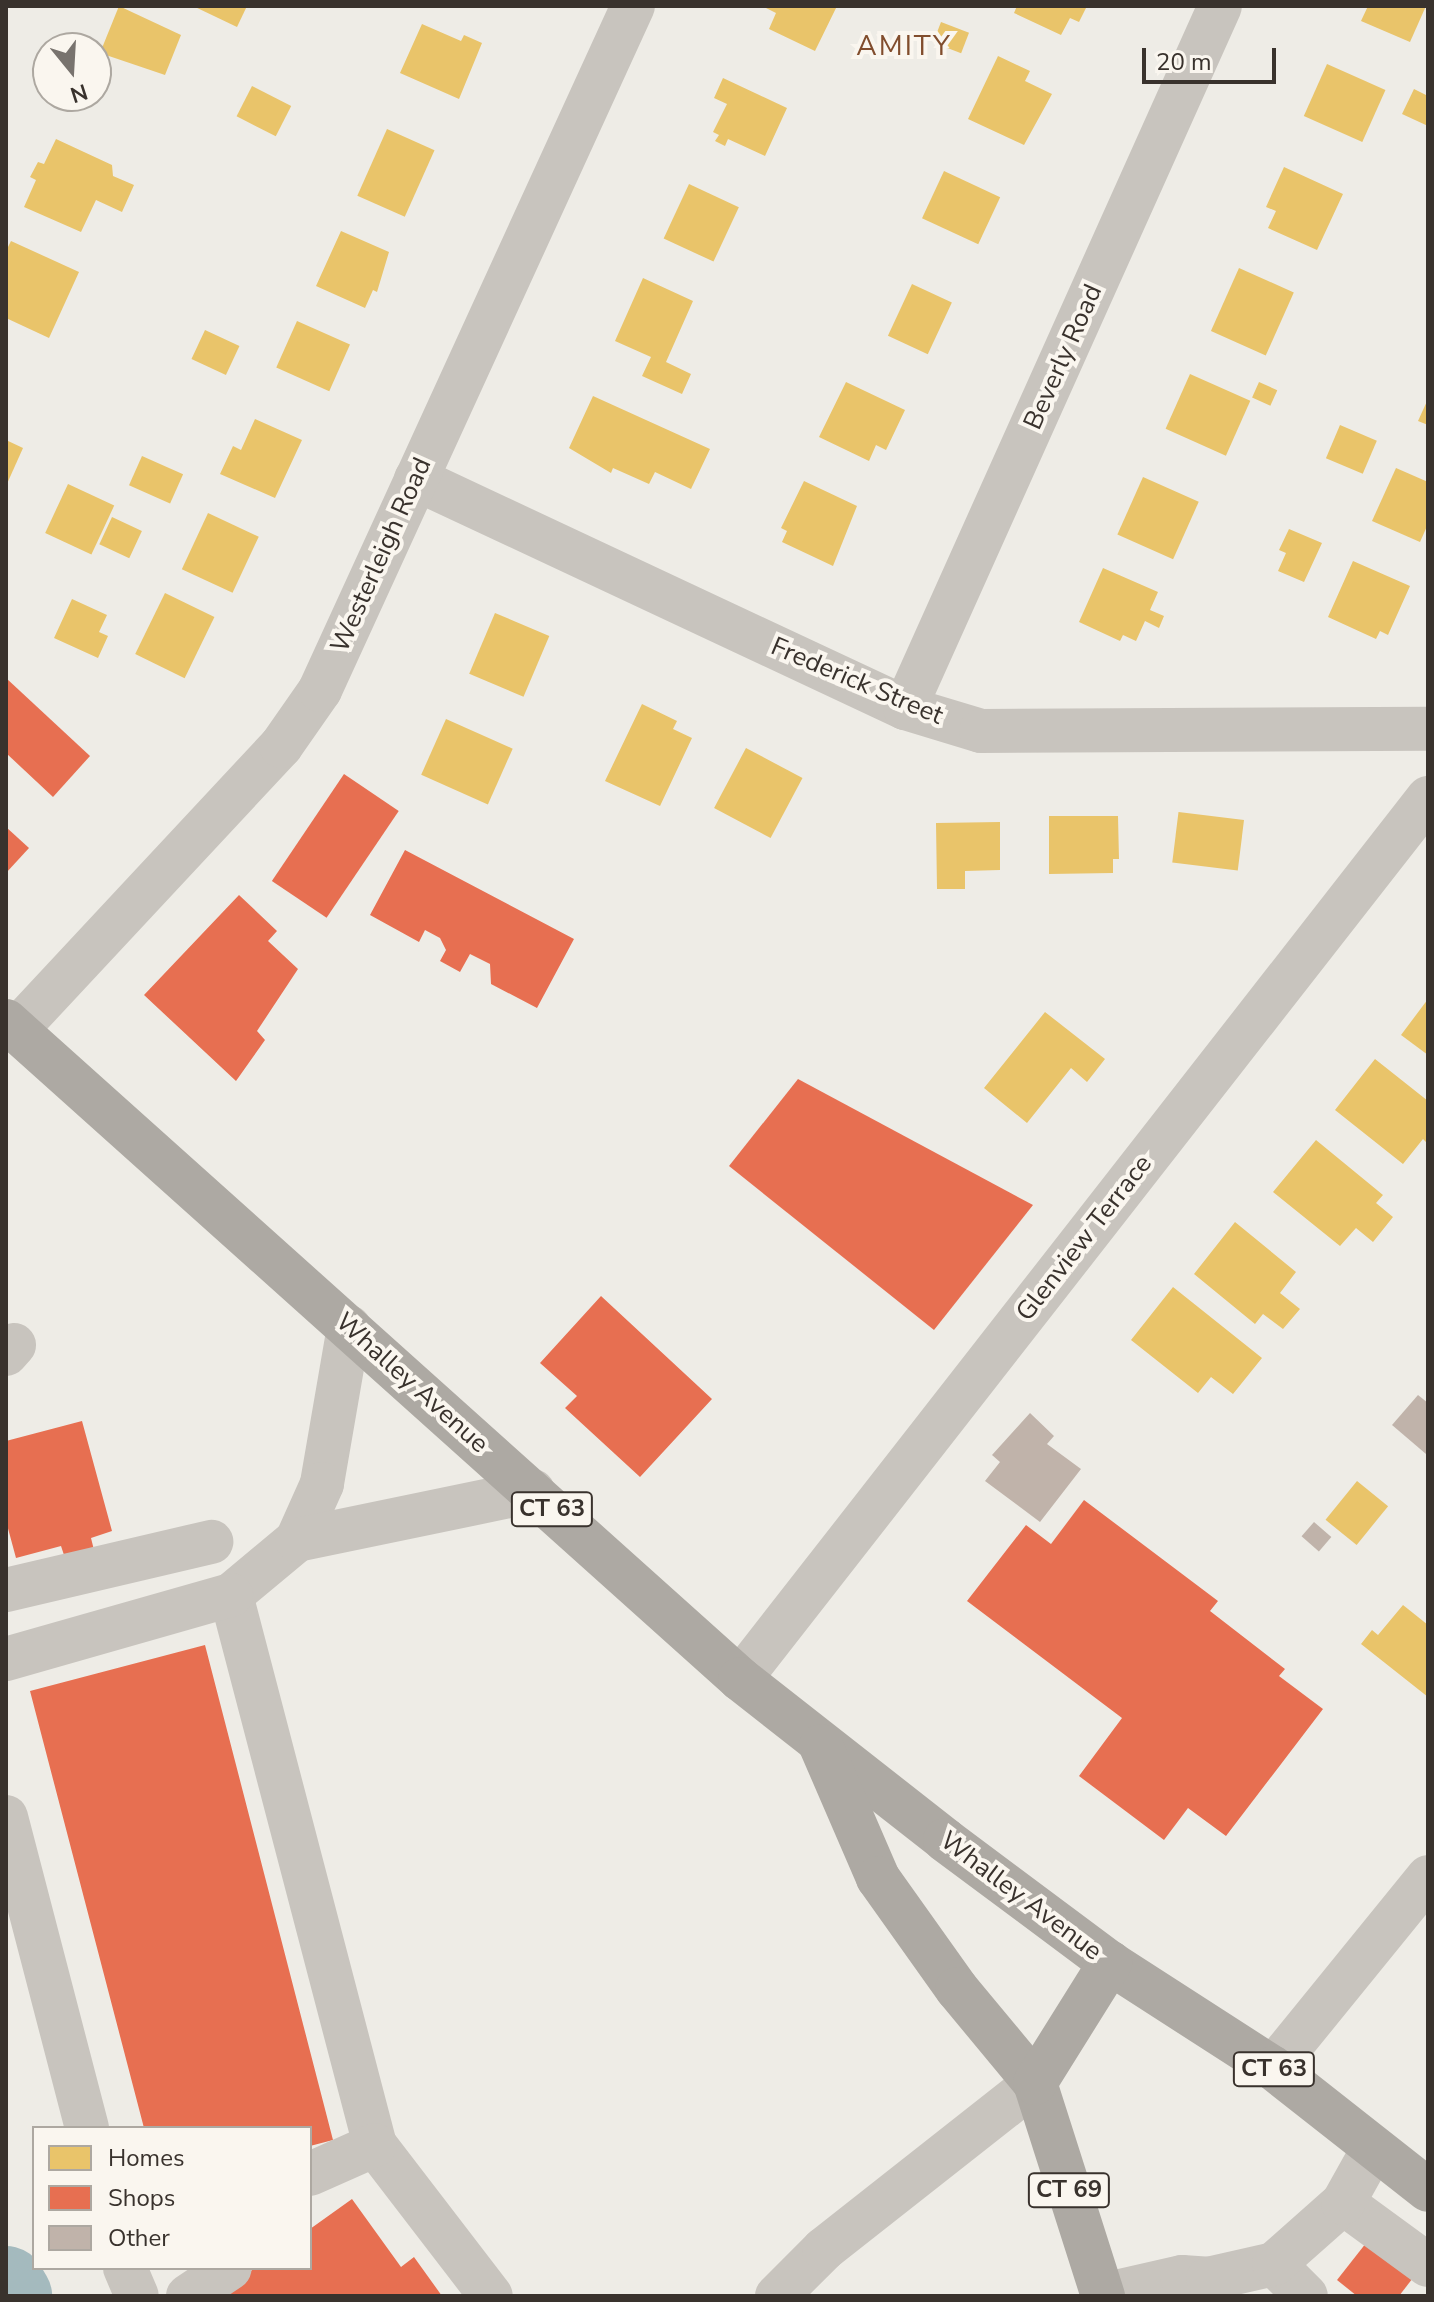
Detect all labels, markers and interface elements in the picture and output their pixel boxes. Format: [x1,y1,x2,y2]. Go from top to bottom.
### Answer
district label: AMITY [856,29,952,63]
north arrow [32,32,112,112]
scale bar [1146,32,1280,82]
text: 20 m [1156,46,1212,78]
text: N [66,76,91,110]
street label: Beverly Road [1017,280,1109,434]
street label: Westerleigh Road [324,453,438,657]
street label: Frederick Street [766,631,948,731]
street label: Glenview Terrace [1010,1149,1158,1327]
street label: Whalley Avenue [329,1306,495,1460]
road number: CT 63 [510,1489,594,1529]
street label: Whalley Avenue [934,1825,1108,1967]
road number: CT 63 [1232,2049,1316,2089]
legend [32,2126,312,2270]
text: Homes [108,2142,184,2174]
road number: CT 69 [1027,2170,1111,2210]
text: Shops [108,2182,175,2214]
text: Other [108,2222,170,2254]

